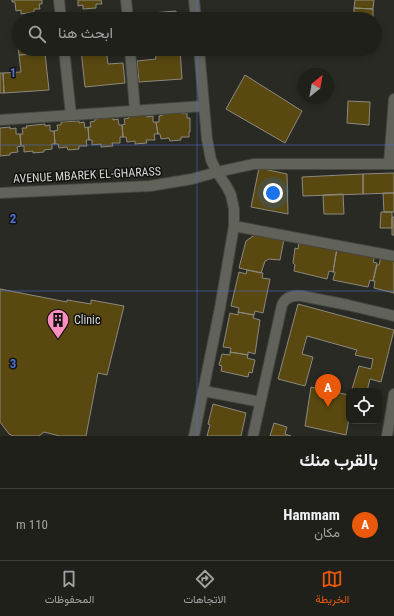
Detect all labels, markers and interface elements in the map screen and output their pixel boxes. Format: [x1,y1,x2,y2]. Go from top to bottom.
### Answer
search box [12,12,382,56]
icon: search [26,23,48,45]
text: ابحث هنا [58,24,113,42]
text: 1 [10,65,16,80]
north arrow [298,68,334,104]
street label: AVENUE MBAREK EL-GHARASS [13,164,161,186]
your location [263,183,283,203]
text: 2 [10,211,17,226]
building icon: Clinic [45,307,71,340]
place label: Clinic [74,313,101,327]
text: 3 [10,356,16,371]
pin: A [315,374,341,407]
map controls [346,388,382,424]
button: locate [346,388,382,424]
text: بالقرب منك [299,450,378,470]
text: Hammam [283,506,340,524]
text: 110 m [16,517,48,532]
text: A [361,517,369,532]
text: مكان [314,525,340,540]
tab: المحفوظات [45,568,94,609]
tab: الاتجاهات [183,568,226,609]
tab: الخريطة [315,568,349,609]

